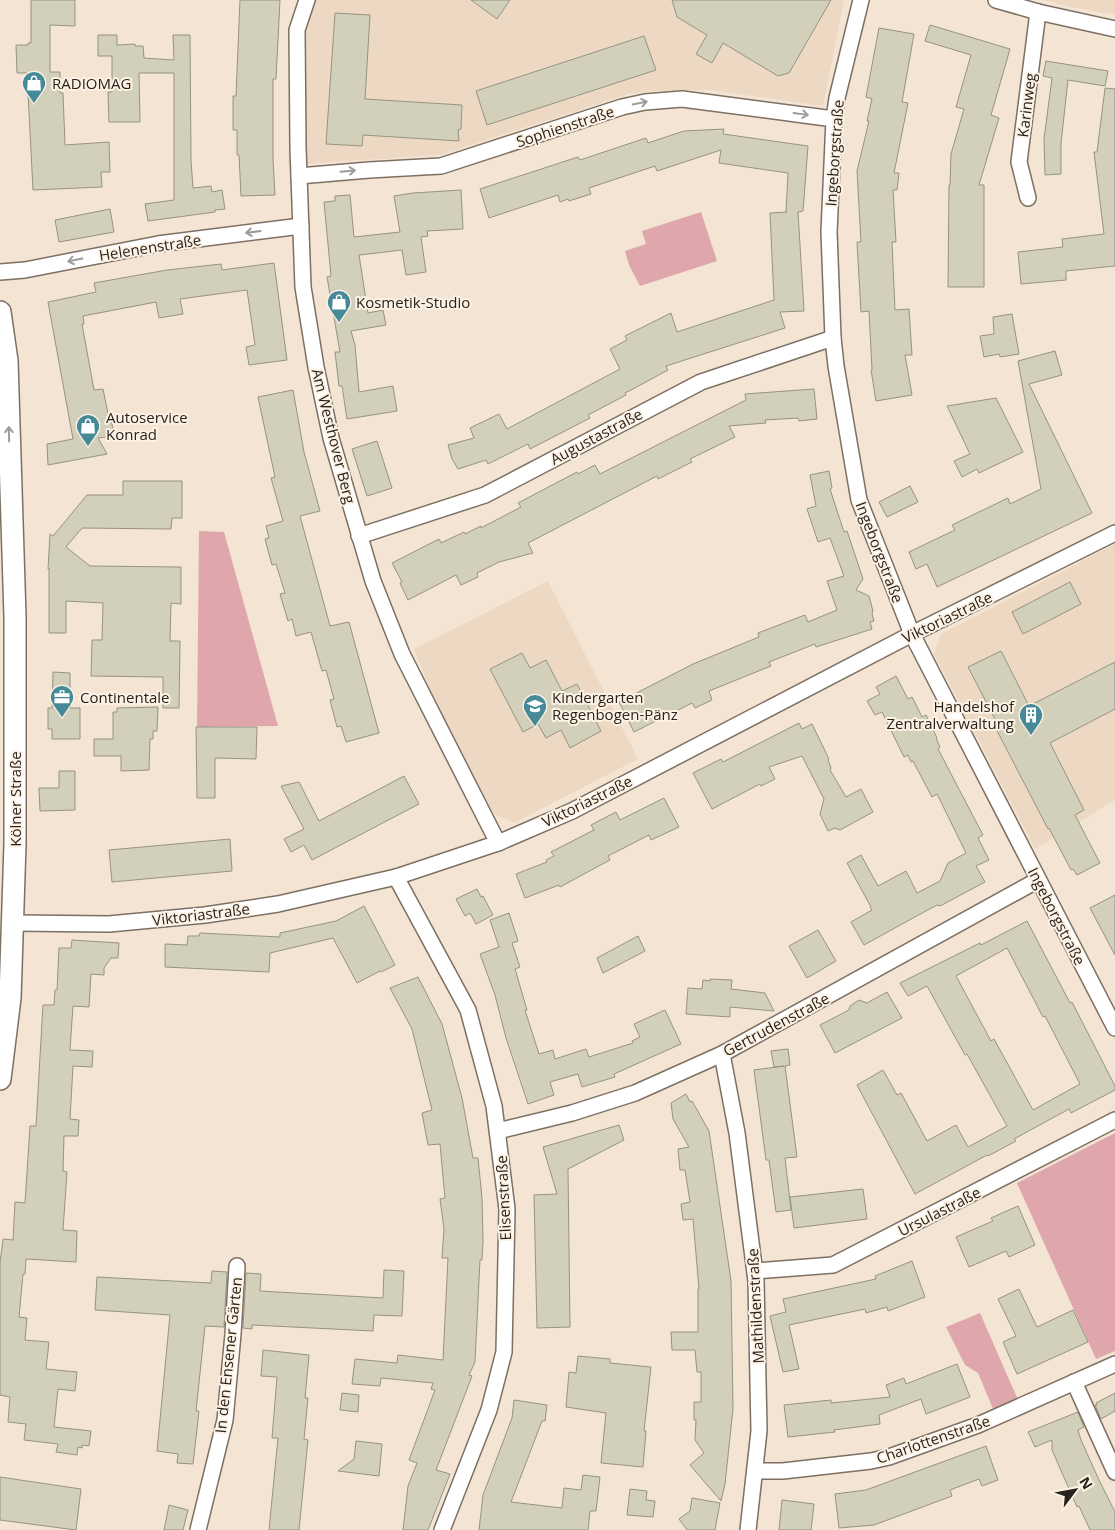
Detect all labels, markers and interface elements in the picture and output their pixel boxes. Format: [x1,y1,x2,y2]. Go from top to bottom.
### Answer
shop icon: RADIOMAG [21,70,47,104]
street label: Karinweg [1012,72,1040,138]
place label: RADIOMAG [52,73,131,93]
one-way arrow [632,98,648,108]
street label: Ingeborgstraße [820,99,848,207]
street label: Sophienstraße [514,101,616,151]
one-way arrow [793,109,809,119]
one-way arrow [339,167,355,176]
one-way arrow [245,227,261,237]
street label: Helenenstraße [97,229,203,265]
one-way arrow [67,256,83,266]
shop icon: Kosmetik-Studio [326,289,352,323]
place label: Kosmetik-Studio [356,292,470,312]
street label: Am Westhover Berg [308,366,360,506]
street label: Augustastraße [546,403,646,469]
place label: Autoservice Konrad [106,407,188,444]
shop icon: Autoservice Konrad [75,413,101,447]
one-way arrow [4,426,14,442]
street label: Ingeborgstraße [851,498,909,606]
street label: Viktoriastraße [899,587,995,647]
office icon: Continentale [49,684,75,718]
place label: Continentale [80,687,170,707]
place label: Kindergarten Regenbogen-Pänz [552,687,678,724]
school or university icon: Kindergarten Regenbogen-Pänz [522,693,548,727]
place label: Handelshof Zentralverwaltung [887,696,1015,733]
building icon: Handelshof Zentralverwaltung [1018,702,1044,736]
street label: Kölner Straße [5,751,25,847]
street label: Viktoriastraße [539,771,635,831]
street label: Ingeborgstraße [1024,864,1090,968]
street label: Viktoriastraße [151,898,251,930]
street label: Gertrudenstraße [719,988,833,1060]
street label: Elisenstraße [491,1155,515,1241]
street label: Ursulastraße [894,1182,984,1240]
street label: Mathildenstraße [742,1248,768,1364]
street label: In den Ensener Gärten [210,1276,246,1434]
street label: Charlottenstraße [874,1410,992,1468]
north arrow [1050,1465,1100,1515]
text: N [1075,1473,1098,1493]

